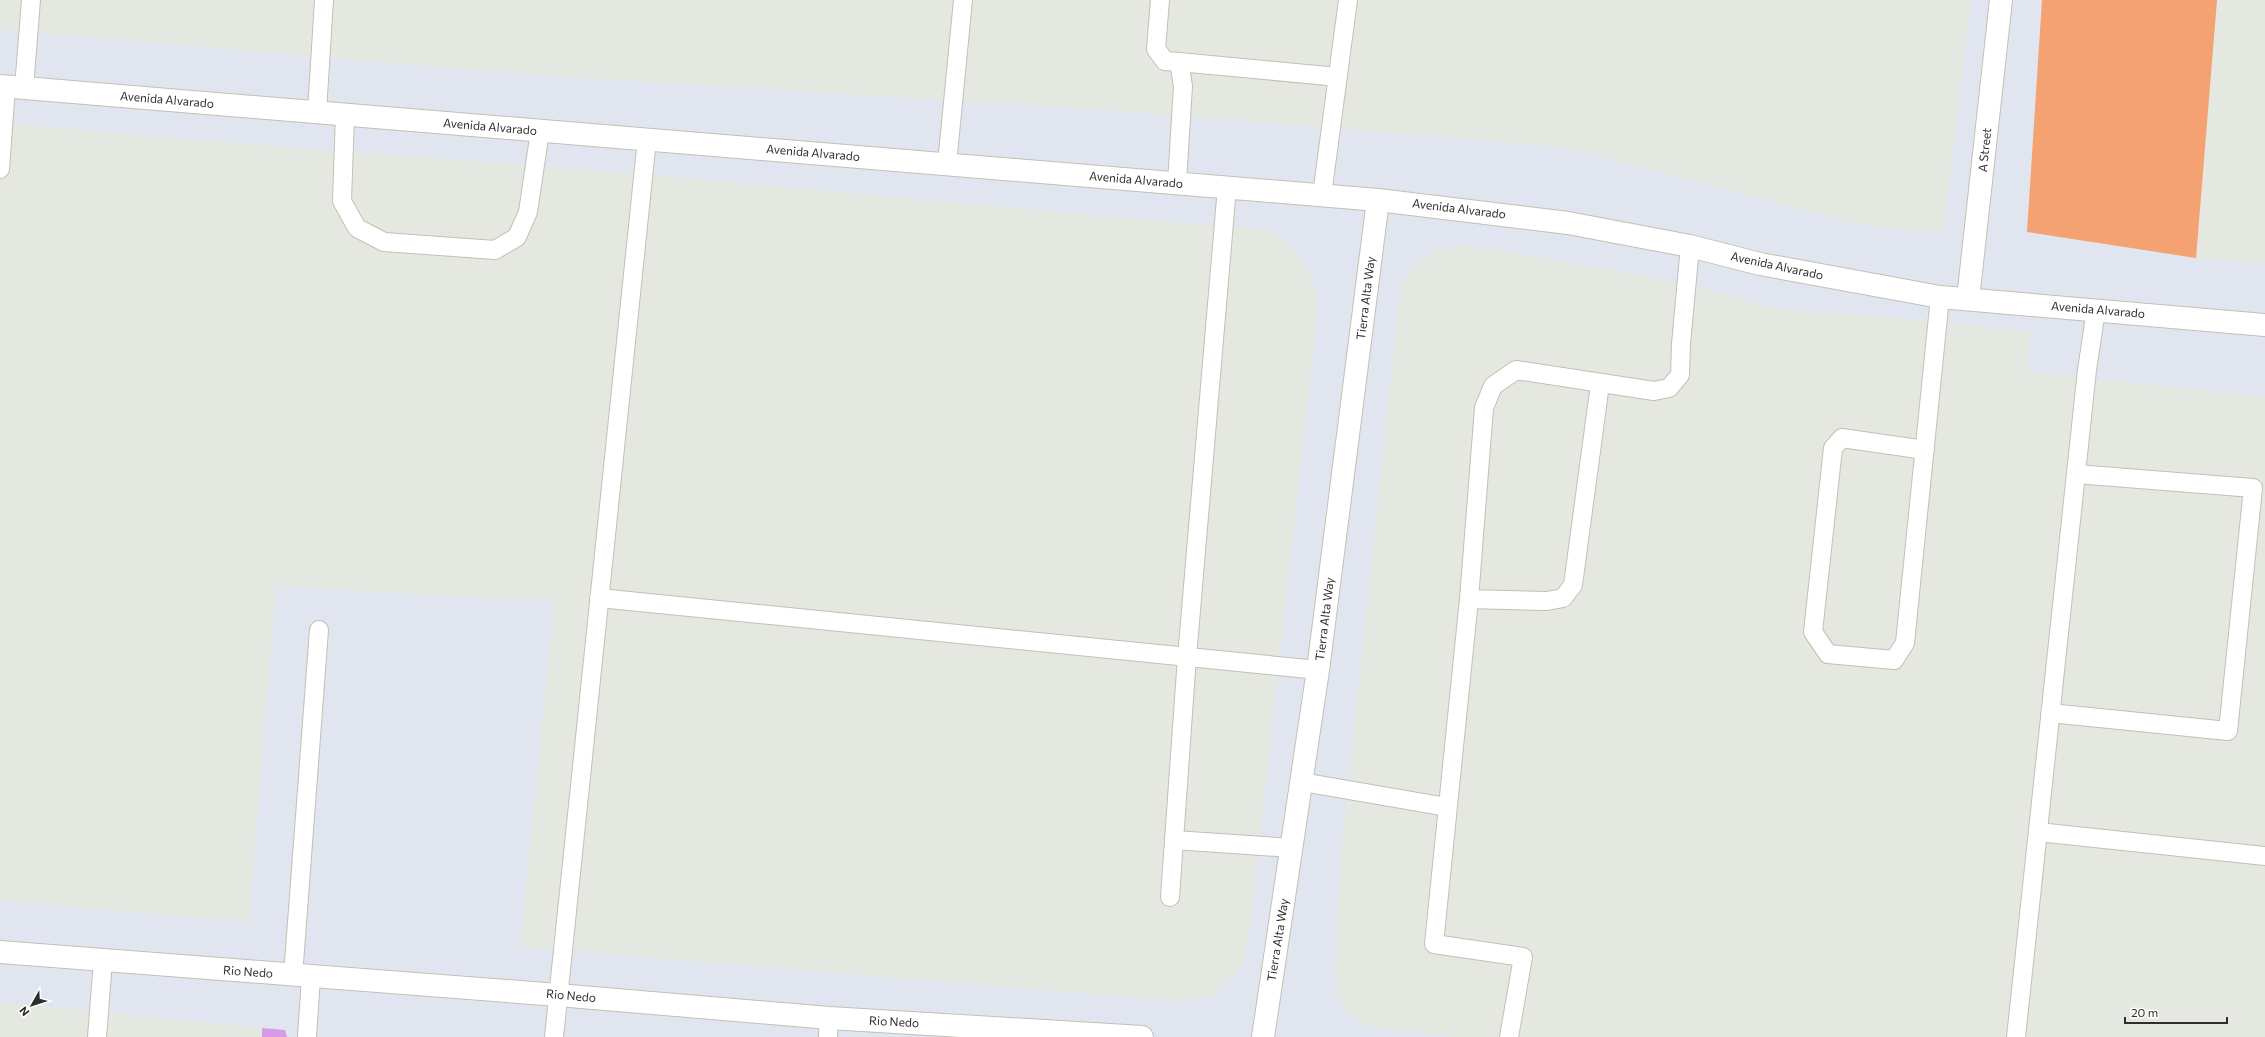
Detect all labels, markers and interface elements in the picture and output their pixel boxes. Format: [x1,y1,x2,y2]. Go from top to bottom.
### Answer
street label: Avenida Alvarado [120,88,215,110]
street label: Avenida Alvarado [443,115,538,137]
street label: A Street [1975,127,1993,173]
street label: Avenida Alvarado [766,141,861,163]
street label: Avenida Alvarado [1089,168,1184,190]
street label: Avenida Alvarado [1411,195,1507,221]
street label: Avenida Alvarado [1730,248,1825,282]
street label: Tierra Alta Way [1353,255,1377,340]
street label: Avenida Alvarado [2051,298,2146,320]
street label: Tierra Alta Way [1312,576,1336,661]
street label: Tierra Alta Way [1264,897,1290,982]
street label: Rio Nedo [223,962,274,980]
north arrow [12,985,52,1025]
street label: Rio Nedo [546,986,597,1004]
scale bar [2125,999,2227,1025]
text: N [16,1004,31,1019]
text: 20 m [2131,1005,2158,1019]
street label: Rio Nedo [869,1013,919,1029]

